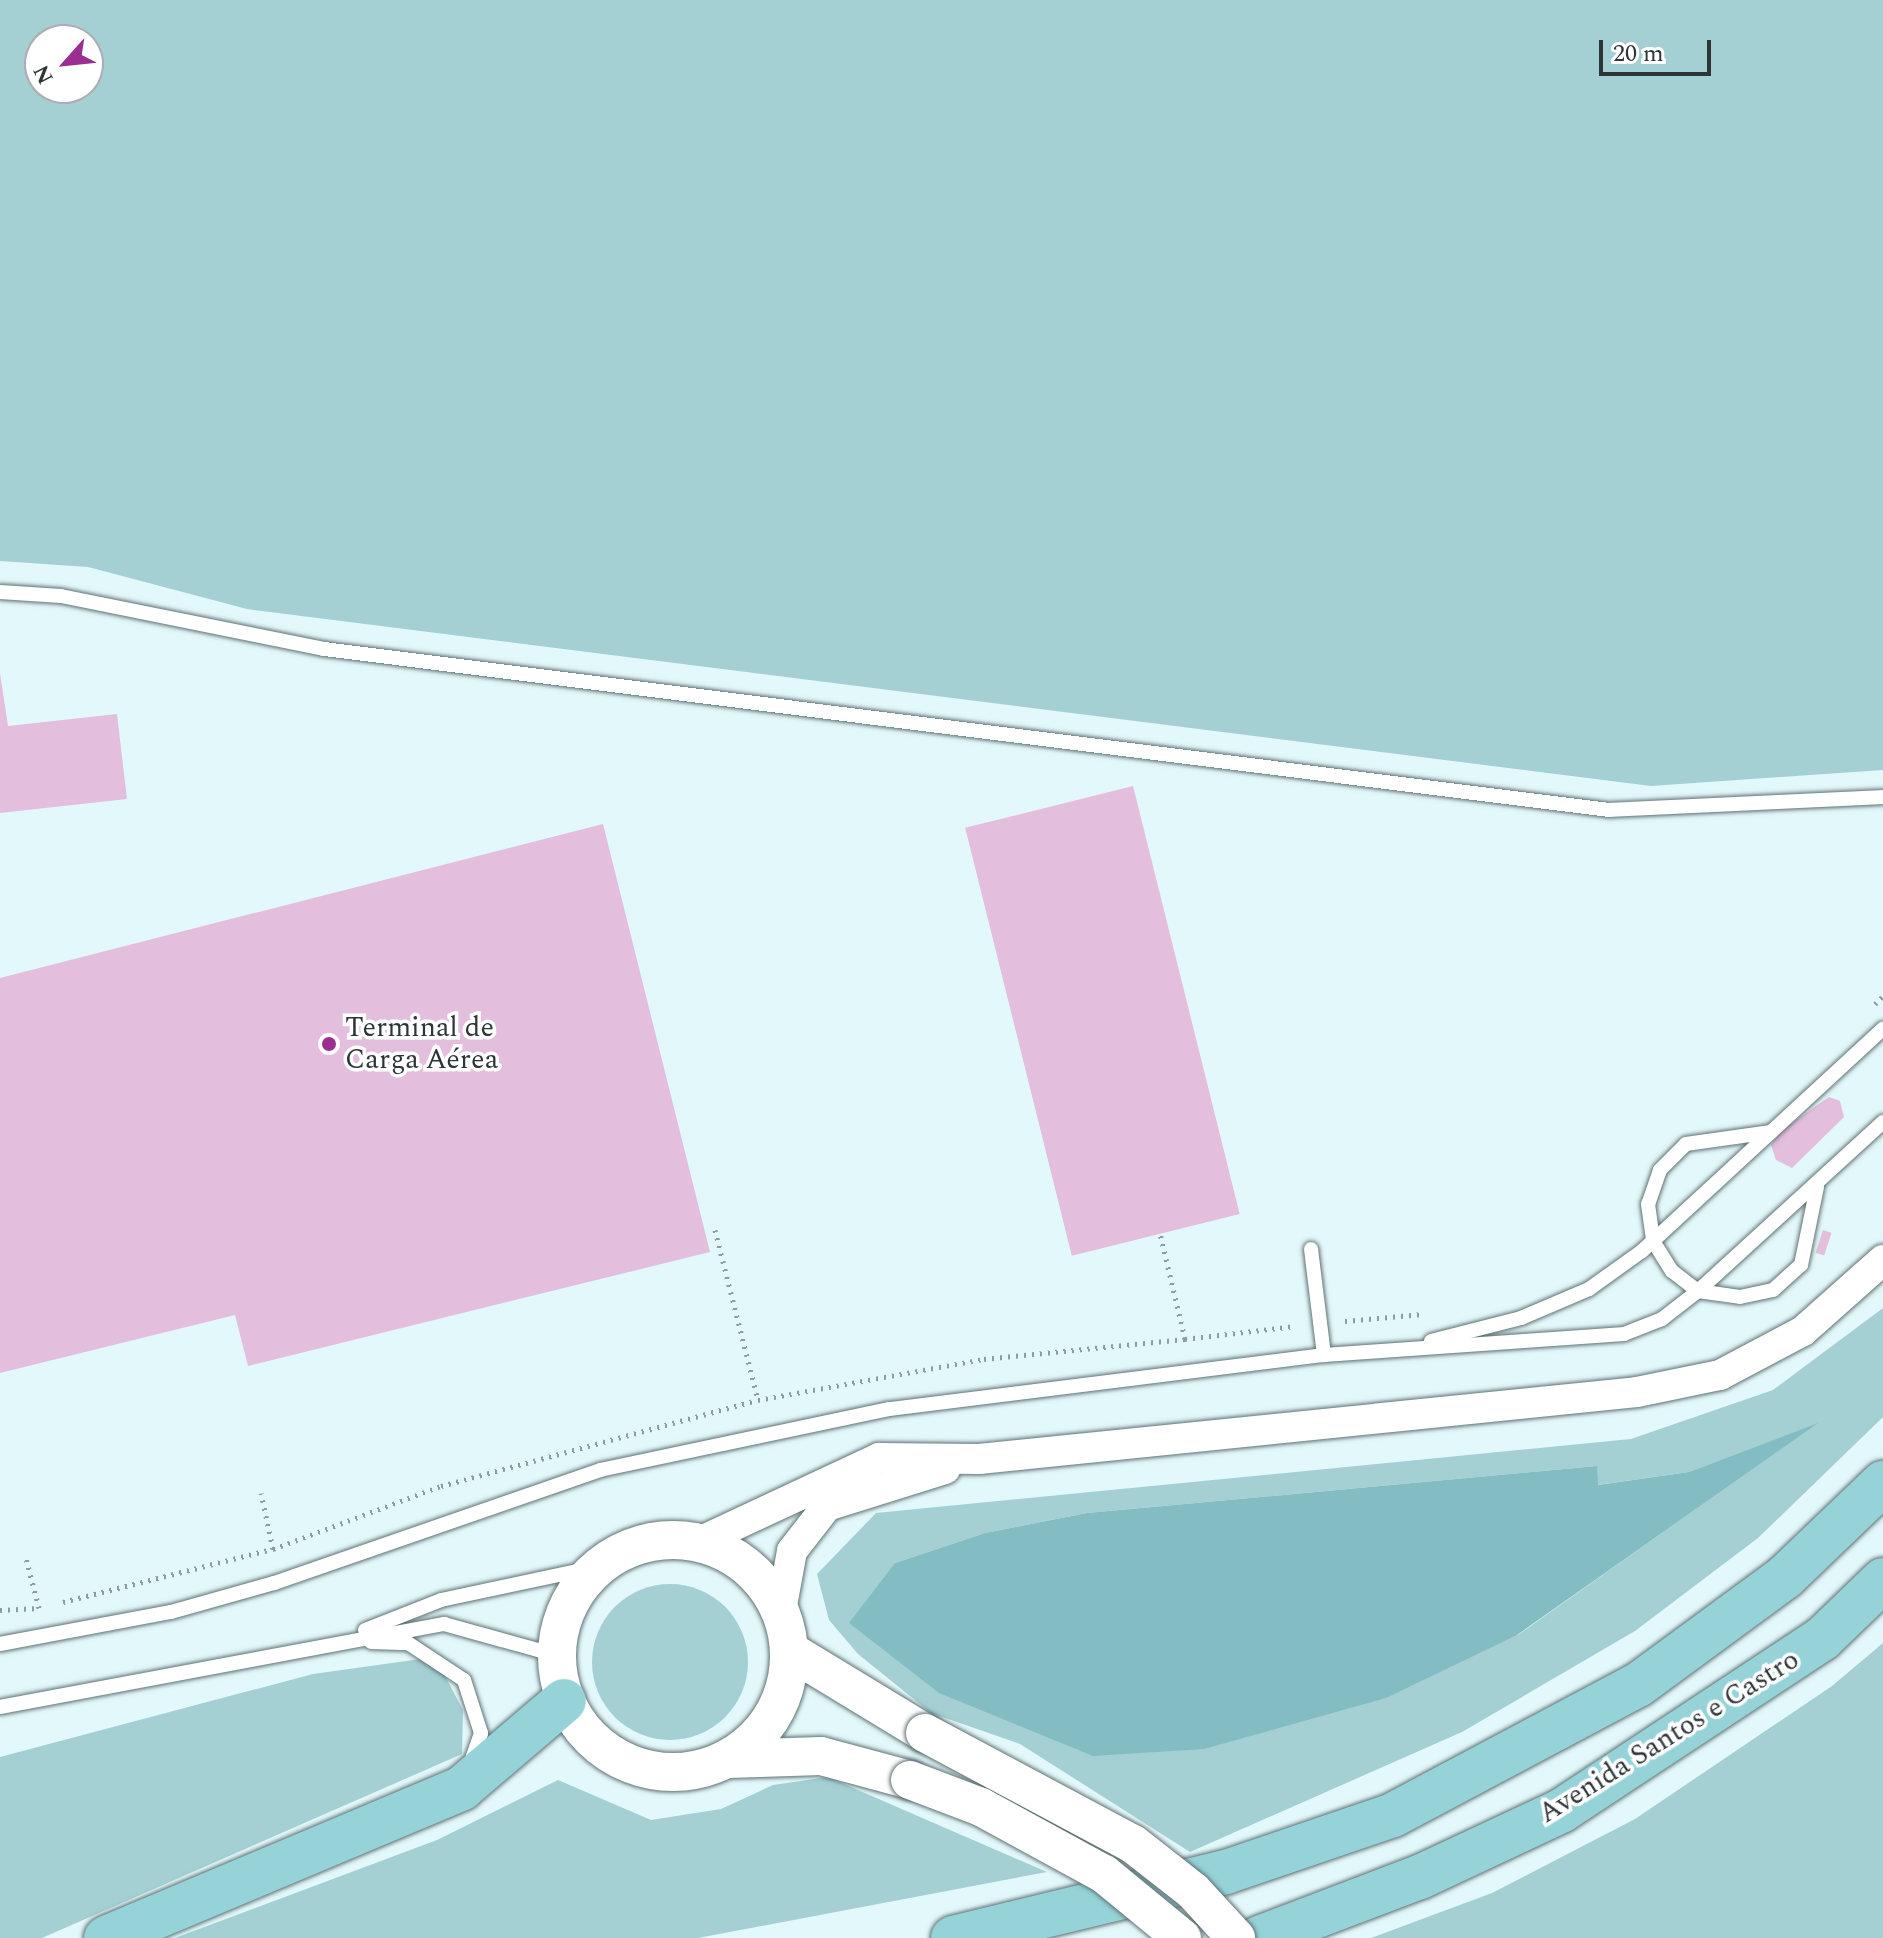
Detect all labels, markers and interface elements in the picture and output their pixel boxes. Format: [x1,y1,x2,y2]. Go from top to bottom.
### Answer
north arrow [24,24,104,104]
scale bar [1603,24,1715,74]
text: 20 m [1613,36,1664,72]
text: N [25,59,63,90]
place label: Terminal de Carga Aérea [345,1011,498,1077]
marker: Terminal de Carga Aérea [320,1035,338,1053]
street label: Avenida Santos e Castro [1533,1643,1805,1831]

